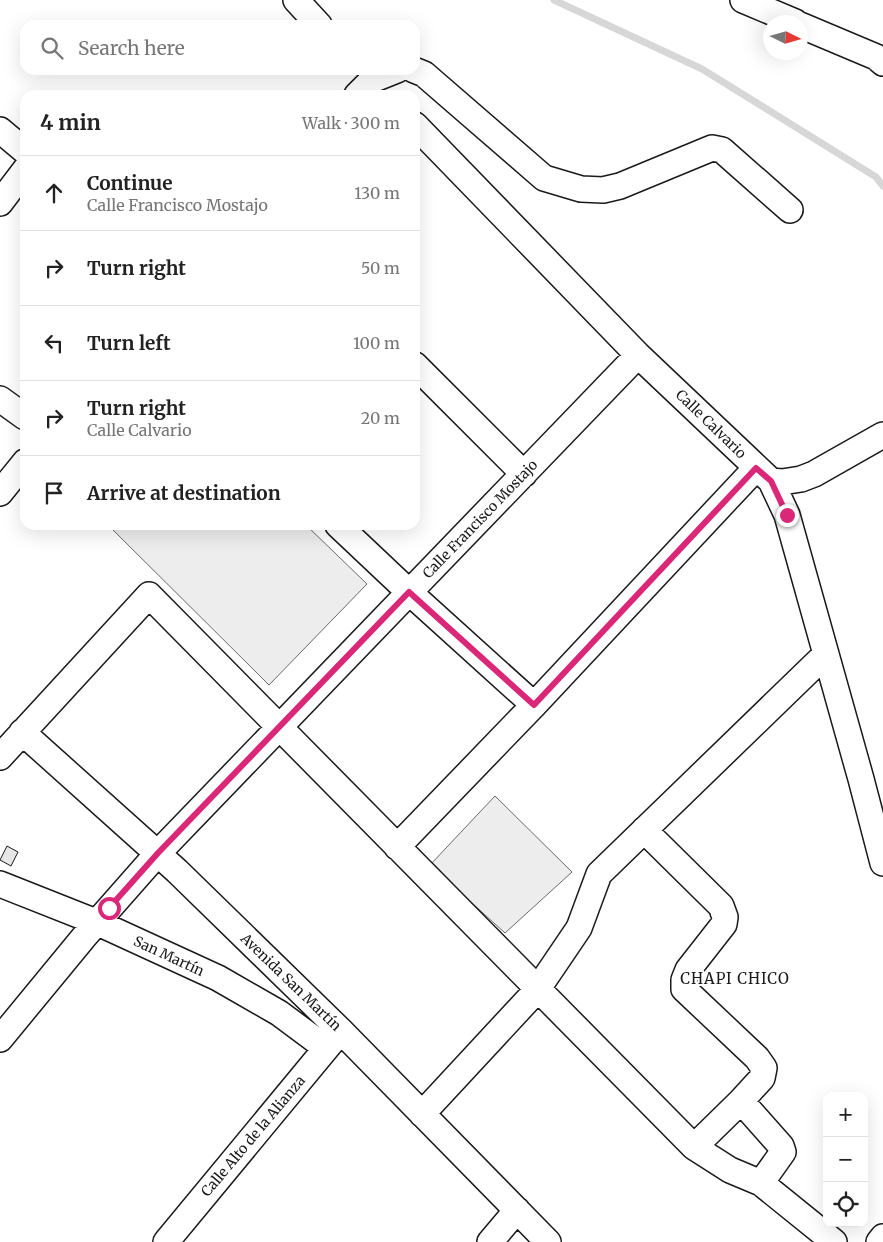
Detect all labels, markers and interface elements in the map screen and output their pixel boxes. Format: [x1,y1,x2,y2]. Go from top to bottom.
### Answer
north arrow [763,15,808,60]
search box [20,20,420,75]
icon: search [38,34,66,62]
text: Search here [78,36,185,60]
text: 4 min [40,109,101,136]
text: Walk · 300 m [302,113,400,133]
text: Continue [87,171,173,195]
icon: ahead [40,179,68,207]
text: 130 m [354,183,400,203]
text: Calle Francisco Mostajo [87,195,268,215]
icon: right [40,254,68,282]
text: Turn right [87,256,186,280]
text: 50 m [361,258,400,278]
icon: left [40,329,68,357]
text: Turn left [87,331,171,355]
text: 100 m [353,333,400,353]
street label: Calle Calvario [672,386,750,462]
text: Turn right [87,396,186,420]
icon: right [40,404,68,432]
text: 20 m [361,408,400,428]
text: Calle Calvario [87,420,192,440]
street label: Calle Francisco Mostajo [419,456,541,582]
icon: arrive [40,479,68,507]
text: Arrive at destination [87,481,281,505]
route end [776,504,799,527]
route start [98,897,121,920]
street label: Avenida San Martín [236,929,345,1035]
street label: San Martín [131,932,207,980]
district label: CHAPI CHICO [680,969,790,988]
street label: Calle Alto de la Alianza [197,1071,309,1200]
map controls [823,1092,868,1227]
button: + [823,1092,868,1137]
button: − [823,1137,868,1182]
button: locate [823,1182,868,1227]

